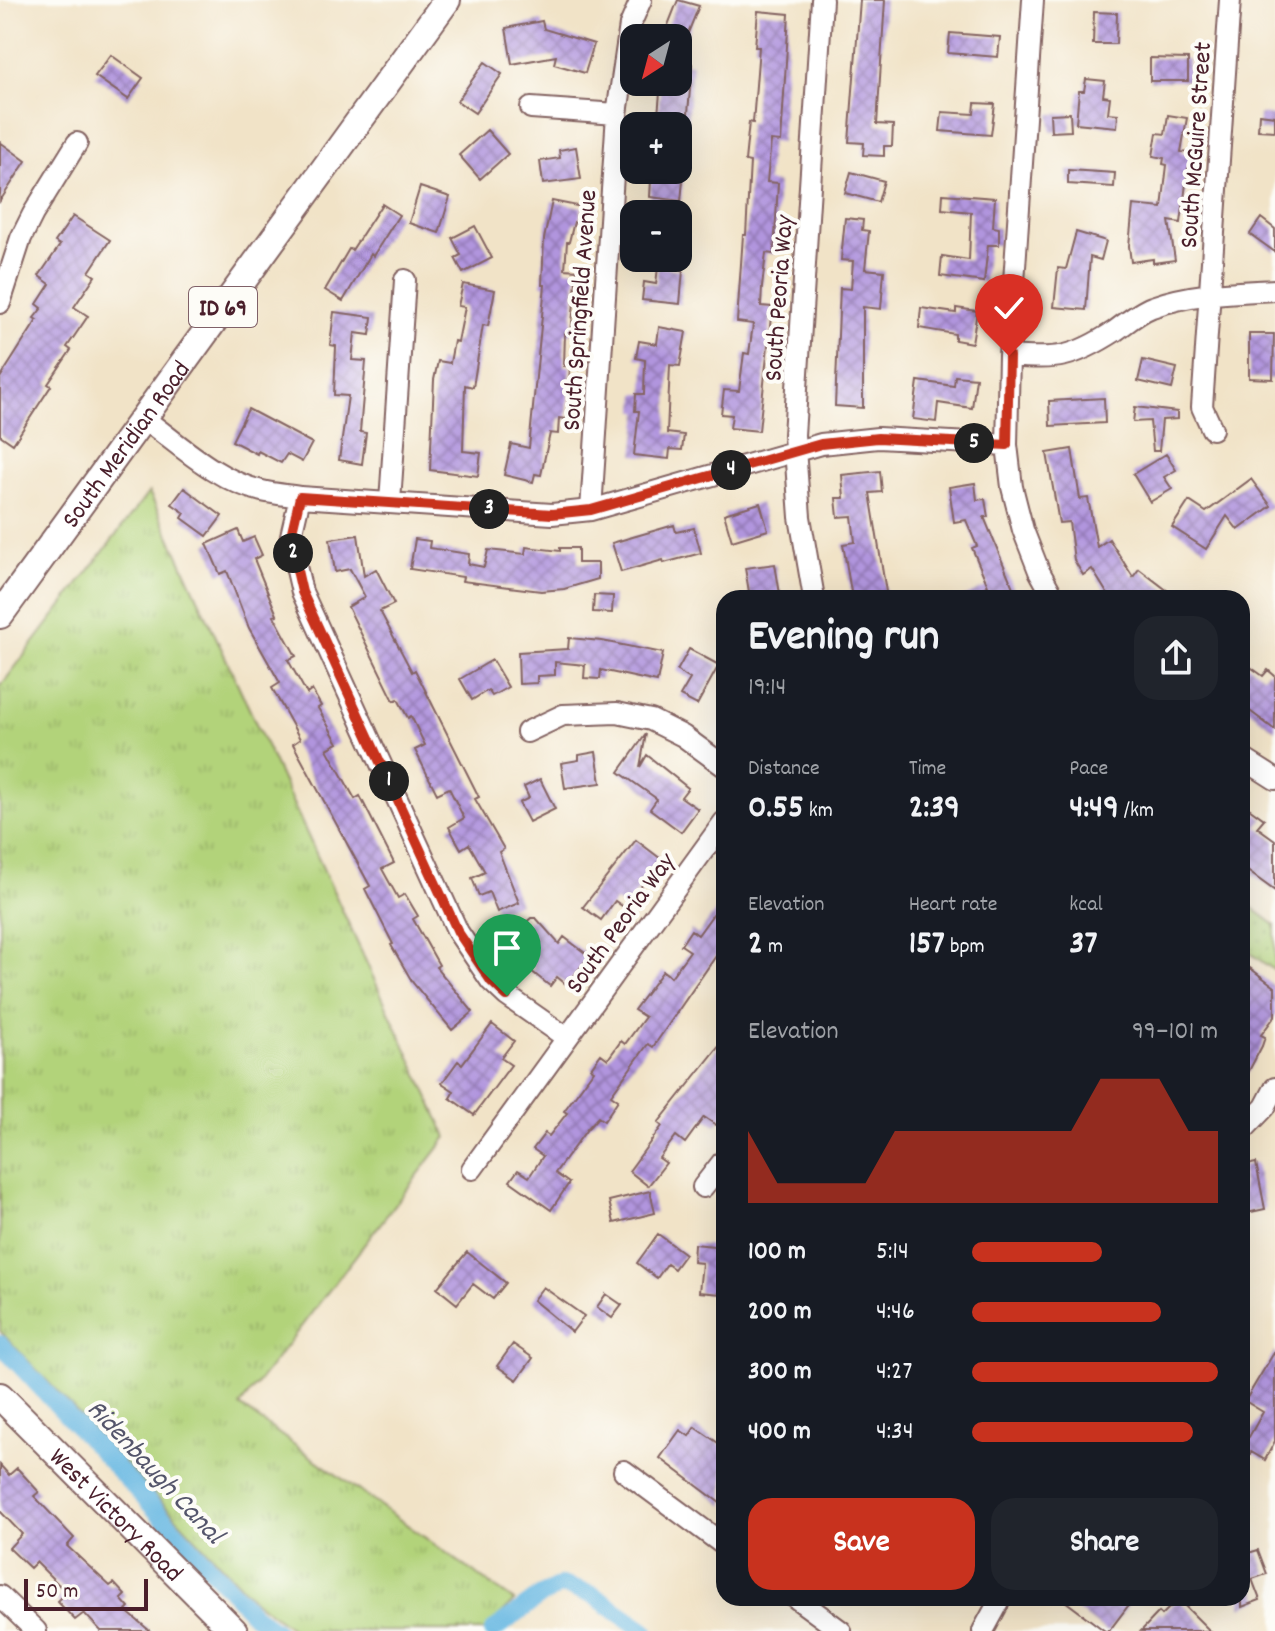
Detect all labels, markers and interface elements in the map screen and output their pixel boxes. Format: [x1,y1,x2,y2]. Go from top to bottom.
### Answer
north arrow [620,24,692,96]
map controls [620,24,692,272]
street label: South McGuire Street [1172,40,1223,250]
button: + [620,112,692,184]
street label: South Springfield Avenue [555,188,608,432]
button: − [620,200,692,272]
street label: South Peoria Way [756,213,805,383]
pin [975,274,1043,356]
icon: check [987,286,1031,330]
road number: ID 69 [189,287,257,327]
street label: South Meridian Road [54,354,201,537]
pin: 5 [954,423,994,463]
text: 5 [969,427,979,458]
pin: 4 [711,450,751,490]
text: 4 [726,454,736,485]
pin: 3 [469,489,509,529]
text: 3 [484,493,494,524]
pin: 2 [273,533,313,573]
text: 2 [288,537,298,568]
text: Evening run [748,608,939,671]
button: share [1134,616,1218,700]
text: 19:14 [748,670,786,707]
text: Distance [748,754,820,785]
text: Time [909,754,946,785]
text: Pace [1069,754,1108,785]
pin: 1 [369,761,409,801]
text: 1 [387,765,391,796]
text: 0.55 [748,785,804,834]
text: 2:39 [909,785,960,834]
text: 4:49 [1069,785,1119,834]
text: km [804,796,833,827]
text: /km [1119,796,1154,827]
street label: South Peoria Way [558,845,686,1002]
text: Elevation [748,890,825,921]
text: Heart rate [909,890,998,921]
text: kcal [1069,890,1103,921]
pin [473,914,541,996]
text: 2 [748,921,763,970]
text: 157 [909,921,945,970]
text: 37 [1069,921,1097,970]
icon: arrive [485,926,529,970]
text: m [763,932,783,963]
text: bpm [945,932,985,963]
text: Elevation [748,1014,838,1051]
text: 99–101 m [1132,1014,1218,1051]
text: 100 m [748,1234,806,1271]
text: 5:14 [876,1234,909,1271]
text: 200 m [748,1294,812,1331]
text: 4:46 [876,1294,915,1331]
text: 300 m [748,1354,812,1391]
text: 4:27 [876,1354,912,1391]
water label: Ridenbaugh Canal [75,1392,233,1557]
text: 400 m [748,1414,811,1451]
text: 4:34 [876,1414,913,1451]
street label: West Victory Road [39,1440,190,1592]
button: Save [748,1498,975,1590]
button: Share [991,1498,1218,1590]
scale bar [24,1575,148,1611]
text: 50 m [36,1577,78,1608]

